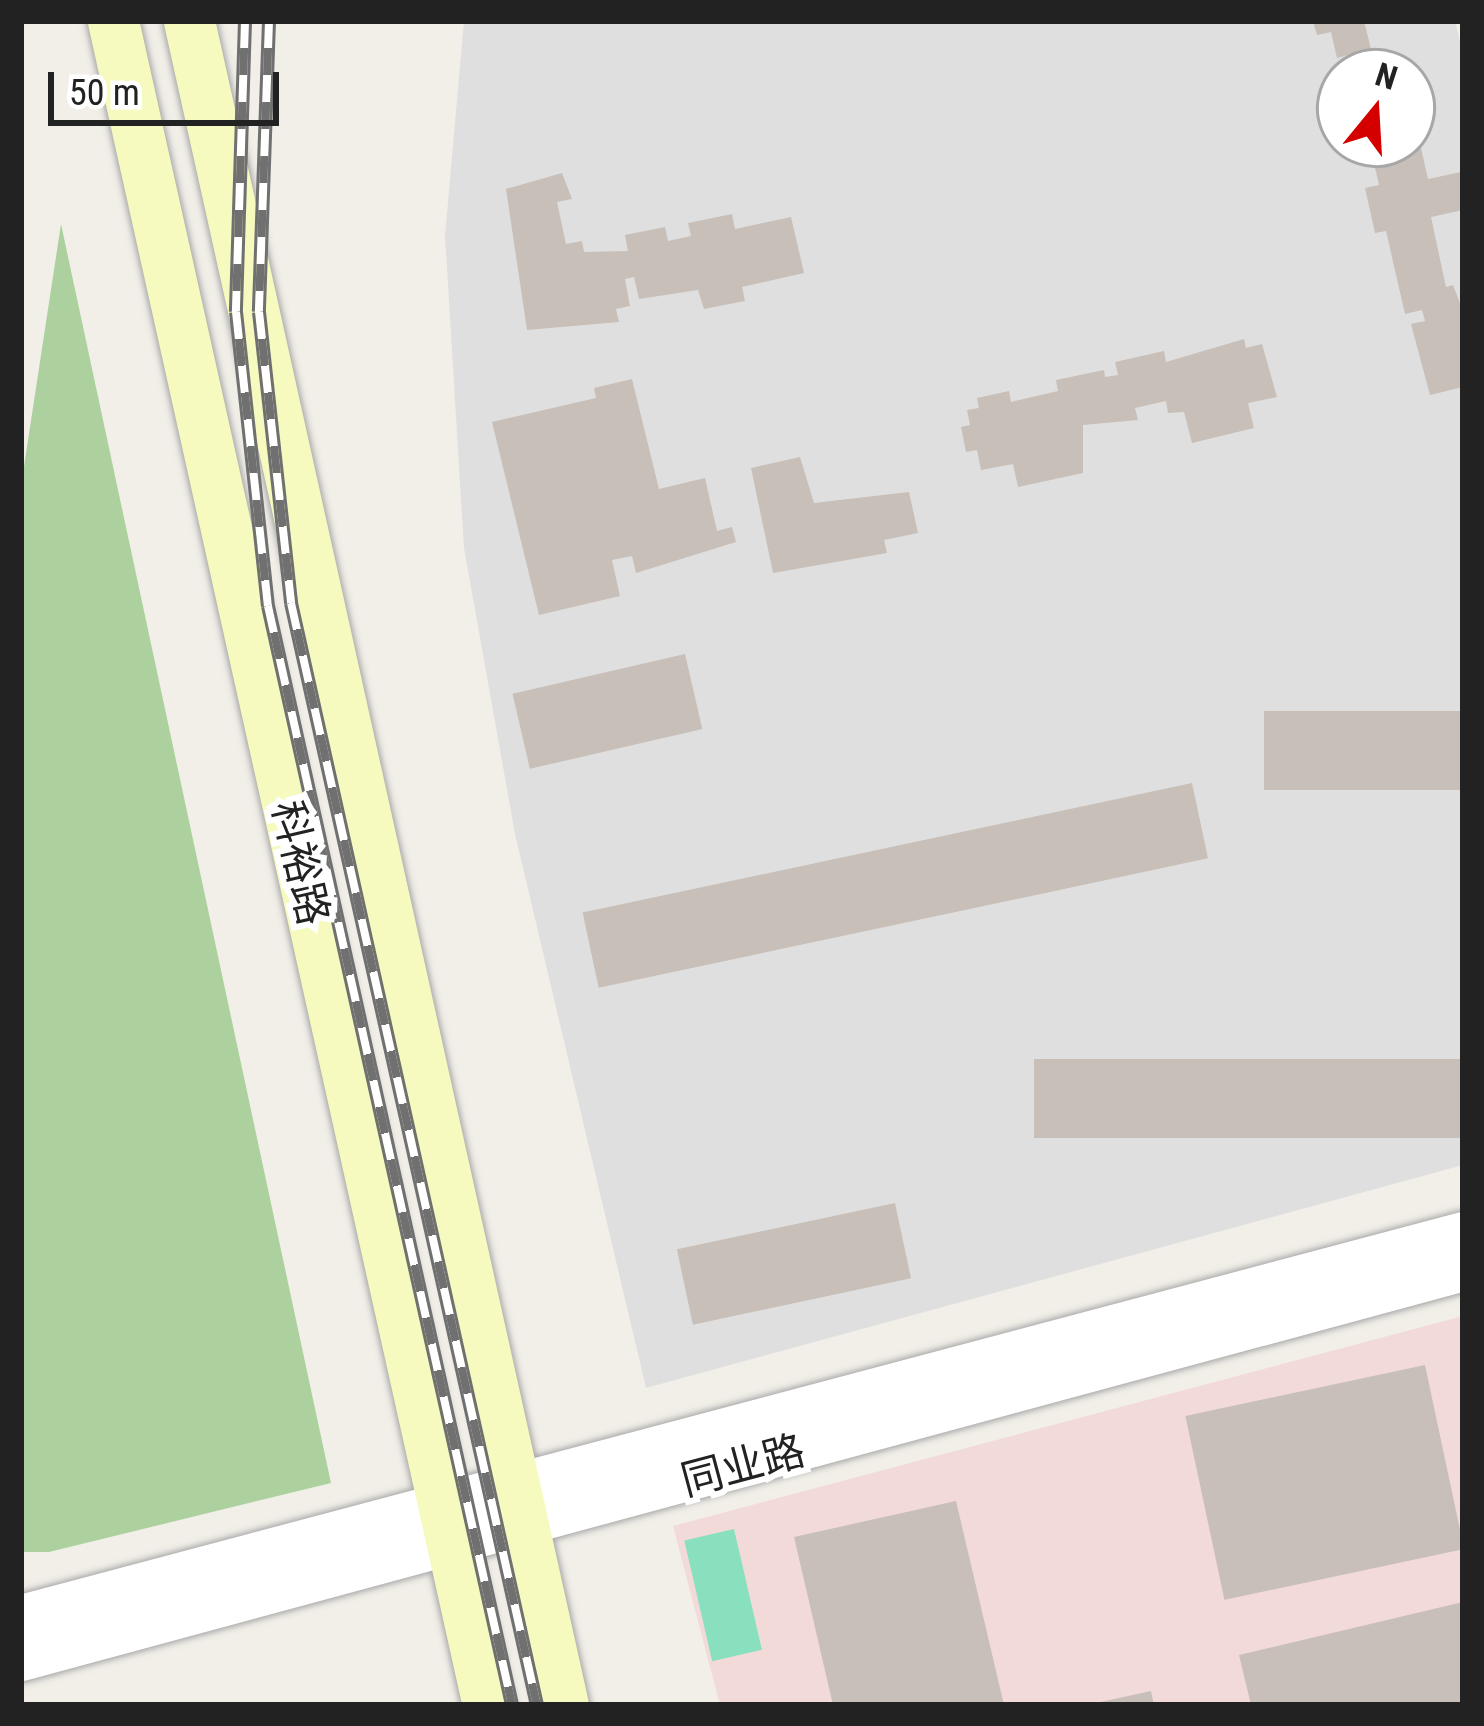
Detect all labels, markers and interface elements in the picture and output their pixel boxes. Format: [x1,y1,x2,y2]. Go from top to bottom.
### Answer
scale bar [54,48,285,122]
north arrow [1316,48,1436,168]
text: N [1371,54,1402,98]
text: 50 m [69,72,140,114]
street label: 科裕路 [261,796,339,930]
street label: 同业路 [676,1425,810,1507]

